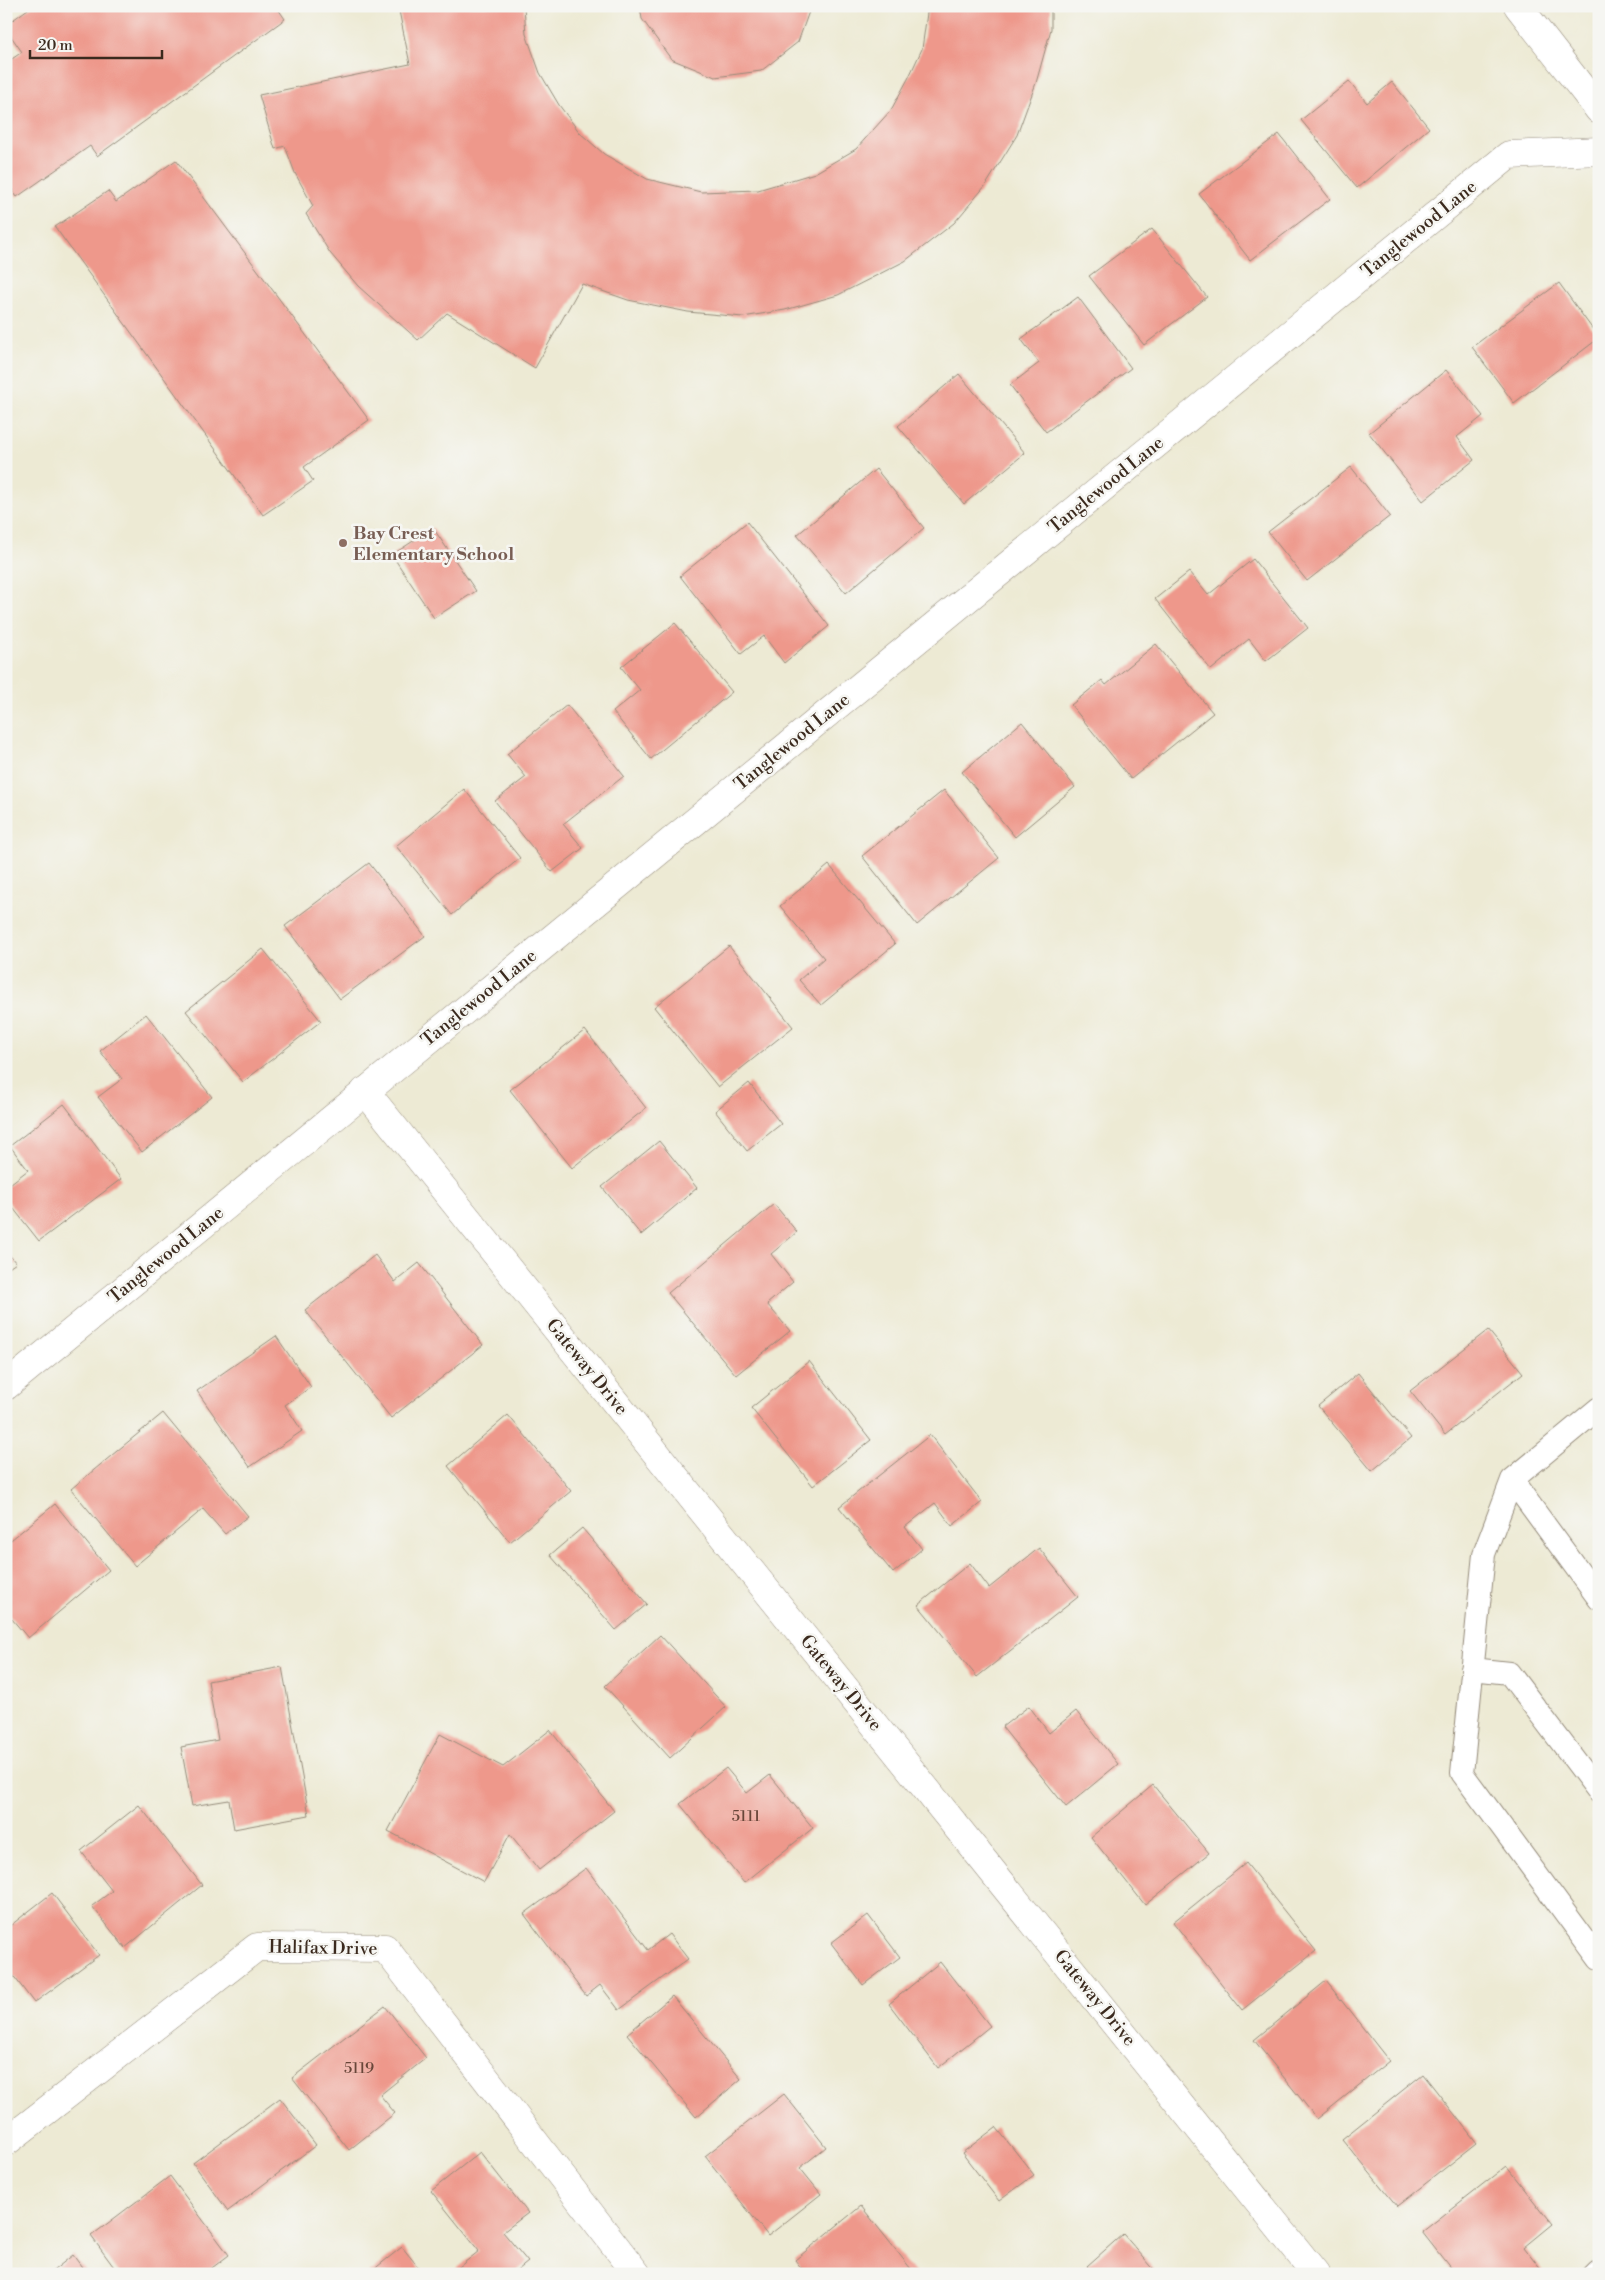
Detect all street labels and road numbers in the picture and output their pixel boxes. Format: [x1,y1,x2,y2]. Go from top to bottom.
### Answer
street label: Tanglewood Lane [1356,175,1482,283]
street label: Tanglewood Lane [1043,431,1169,539]
street label: Tanglewood Lane [729,688,855,796]
street label: Tanglewood Lane [416,944,542,1052]
street label: Tanglewood Lane [103,1201,229,1309]
street label: Gateway Drive [541,1314,633,1420]
street label: Gateway Drive [795,1630,887,1736]
street label: Halifax Drive [268,1936,378,1960]
street label: Gateway Drive [1049,1945,1141,2051]

